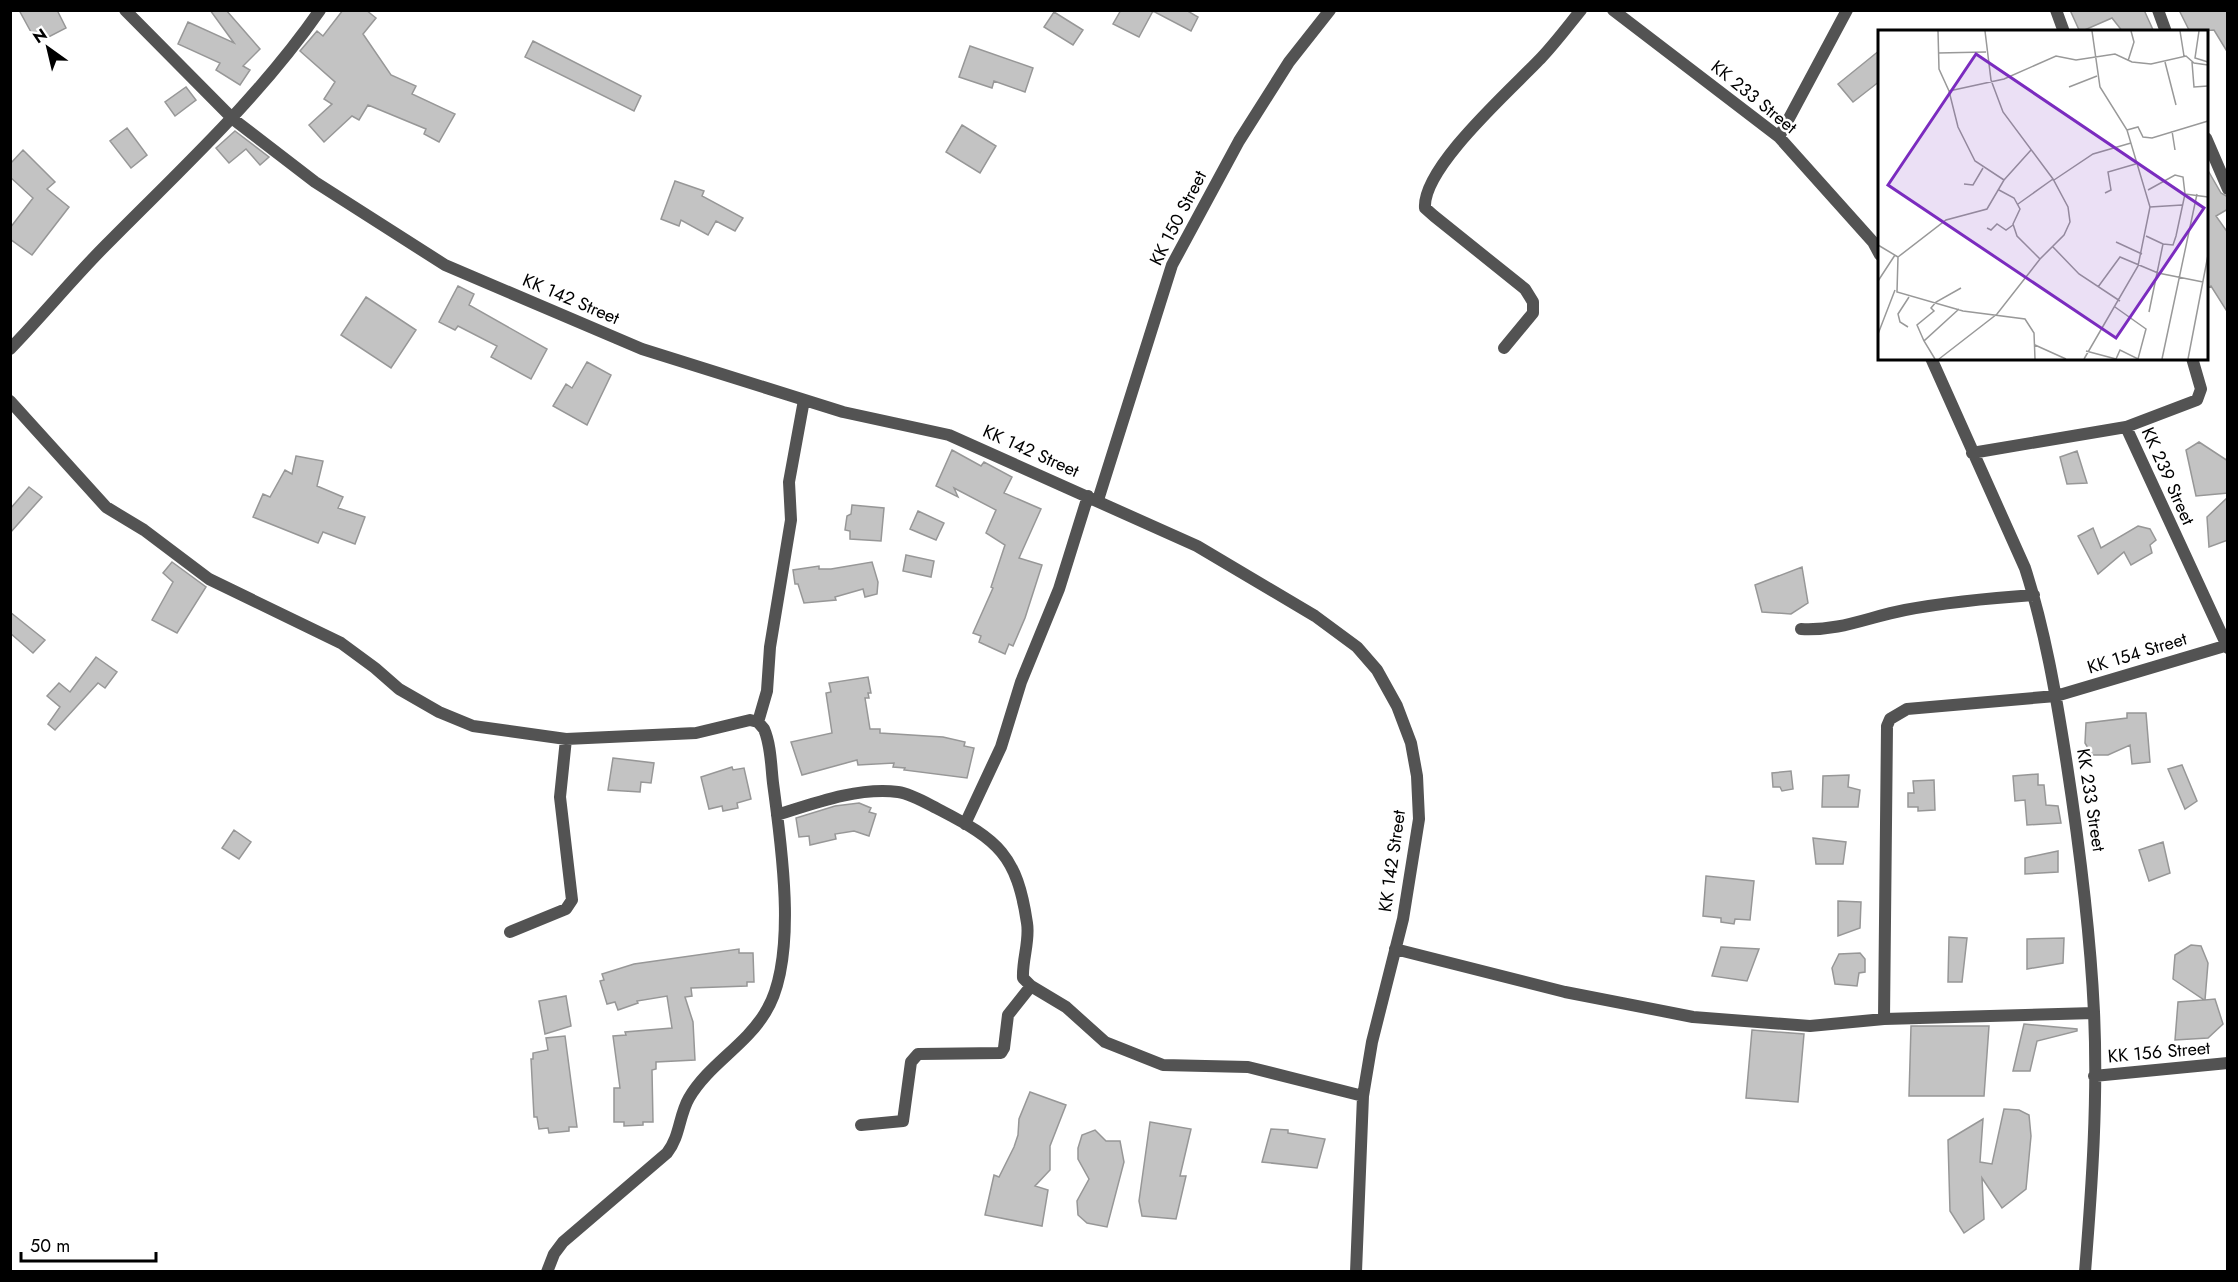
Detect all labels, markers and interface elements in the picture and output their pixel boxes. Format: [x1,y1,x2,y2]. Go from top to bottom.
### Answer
north arrow [18,18,78,78]
text: N [28,23,52,49]
inset map [1878,30,2208,360]
street label: KK 233 Street [1705,54,1803,140]
street label: KK 150 Street [1143,166,1213,270]
street label: KK 142 Street [519,267,624,331]
street label: KK 142 Street [979,418,1084,484]
street label: KK 239 Street [2135,423,2201,530]
street label: KK 154 Street [2084,625,2191,680]
street label: KK 233 Street [2070,747,2112,854]
street label: KK 142 Street [1372,808,1412,914]
street label: KK 156 Street [2107,1035,2212,1069]
scale bar [21,1225,156,1263]
text: 50 m [30,1233,70,1259]

